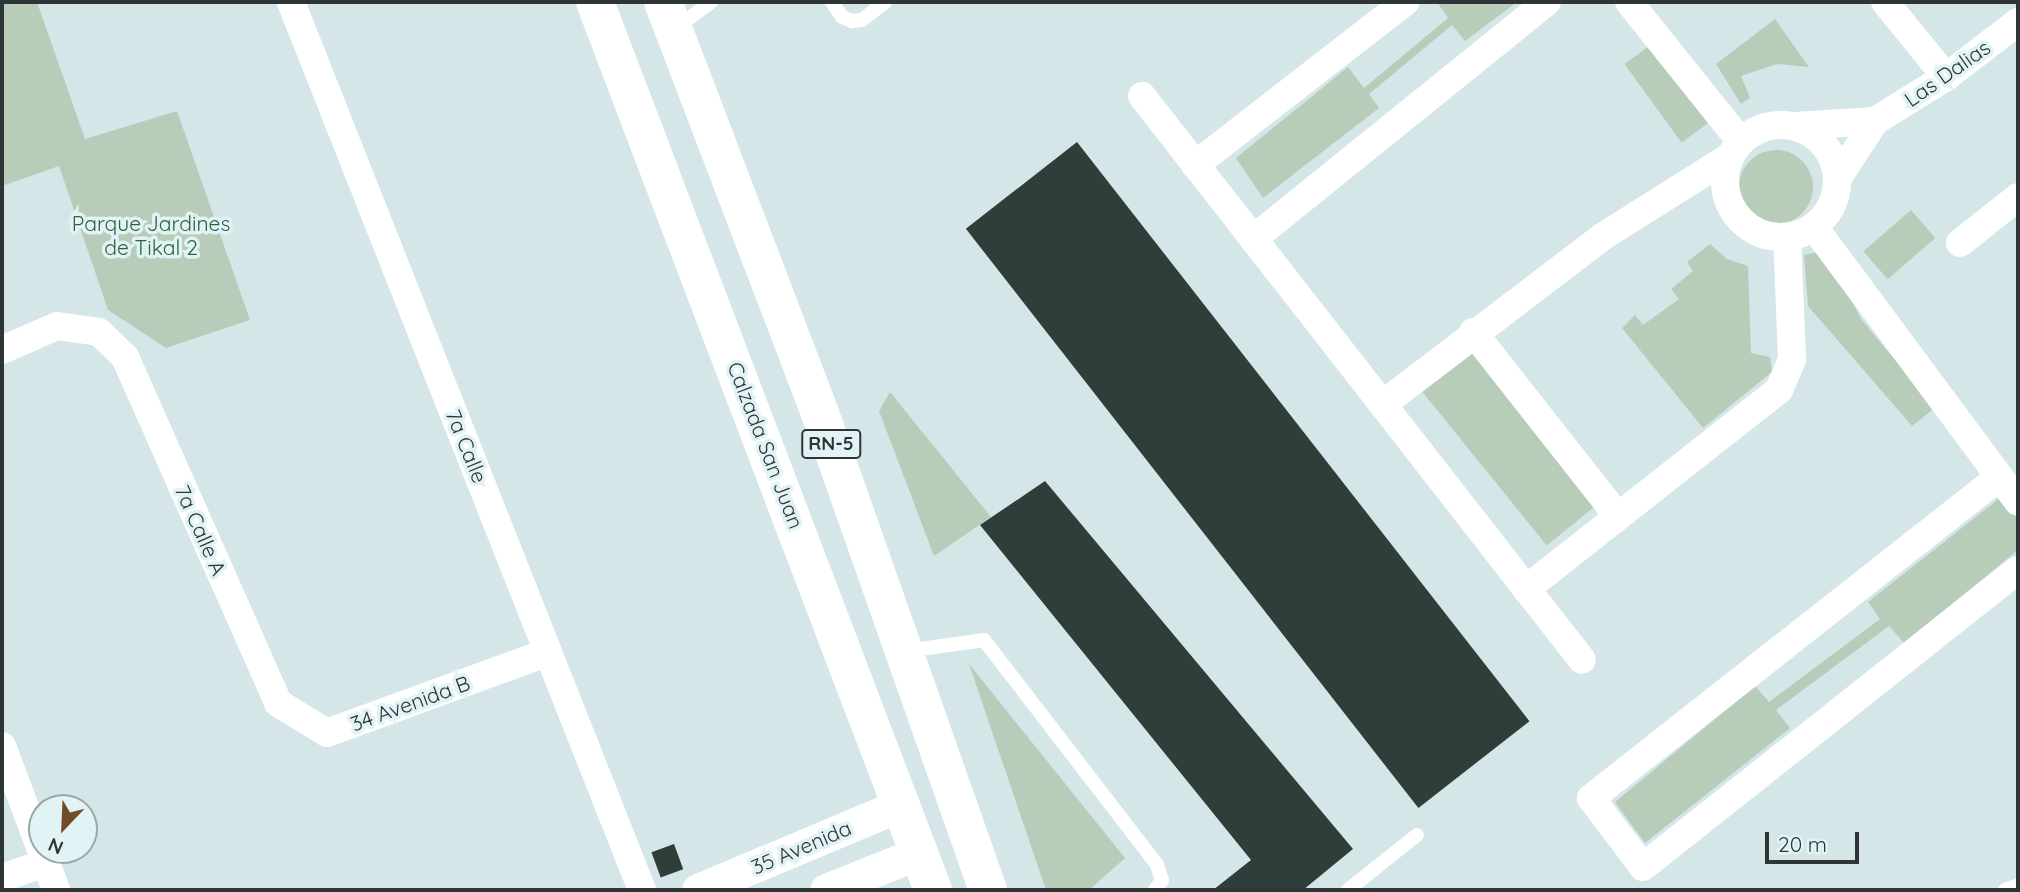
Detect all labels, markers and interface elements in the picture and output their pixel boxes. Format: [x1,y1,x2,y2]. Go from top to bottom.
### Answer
street label: Las Dalias [1899,34,1995,112]
park label: Parque Jardines de Tikal 2 [72,210,230,260]
street label: Calzada San Juan [723,358,809,532]
street label: 7a Calle [441,406,493,486]
road number: RN-5 [801,428,861,460]
street label: 7a Calle A [170,481,232,579]
street label: 34 Avenida B [347,670,473,736]
north arrow [28,794,98,864]
street label: 35 Avenida [747,815,855,879]
scale bar [1768,818,1862,862]
text: 20 m [1778,831,1827,857]
text: N [44,833,67,860]

